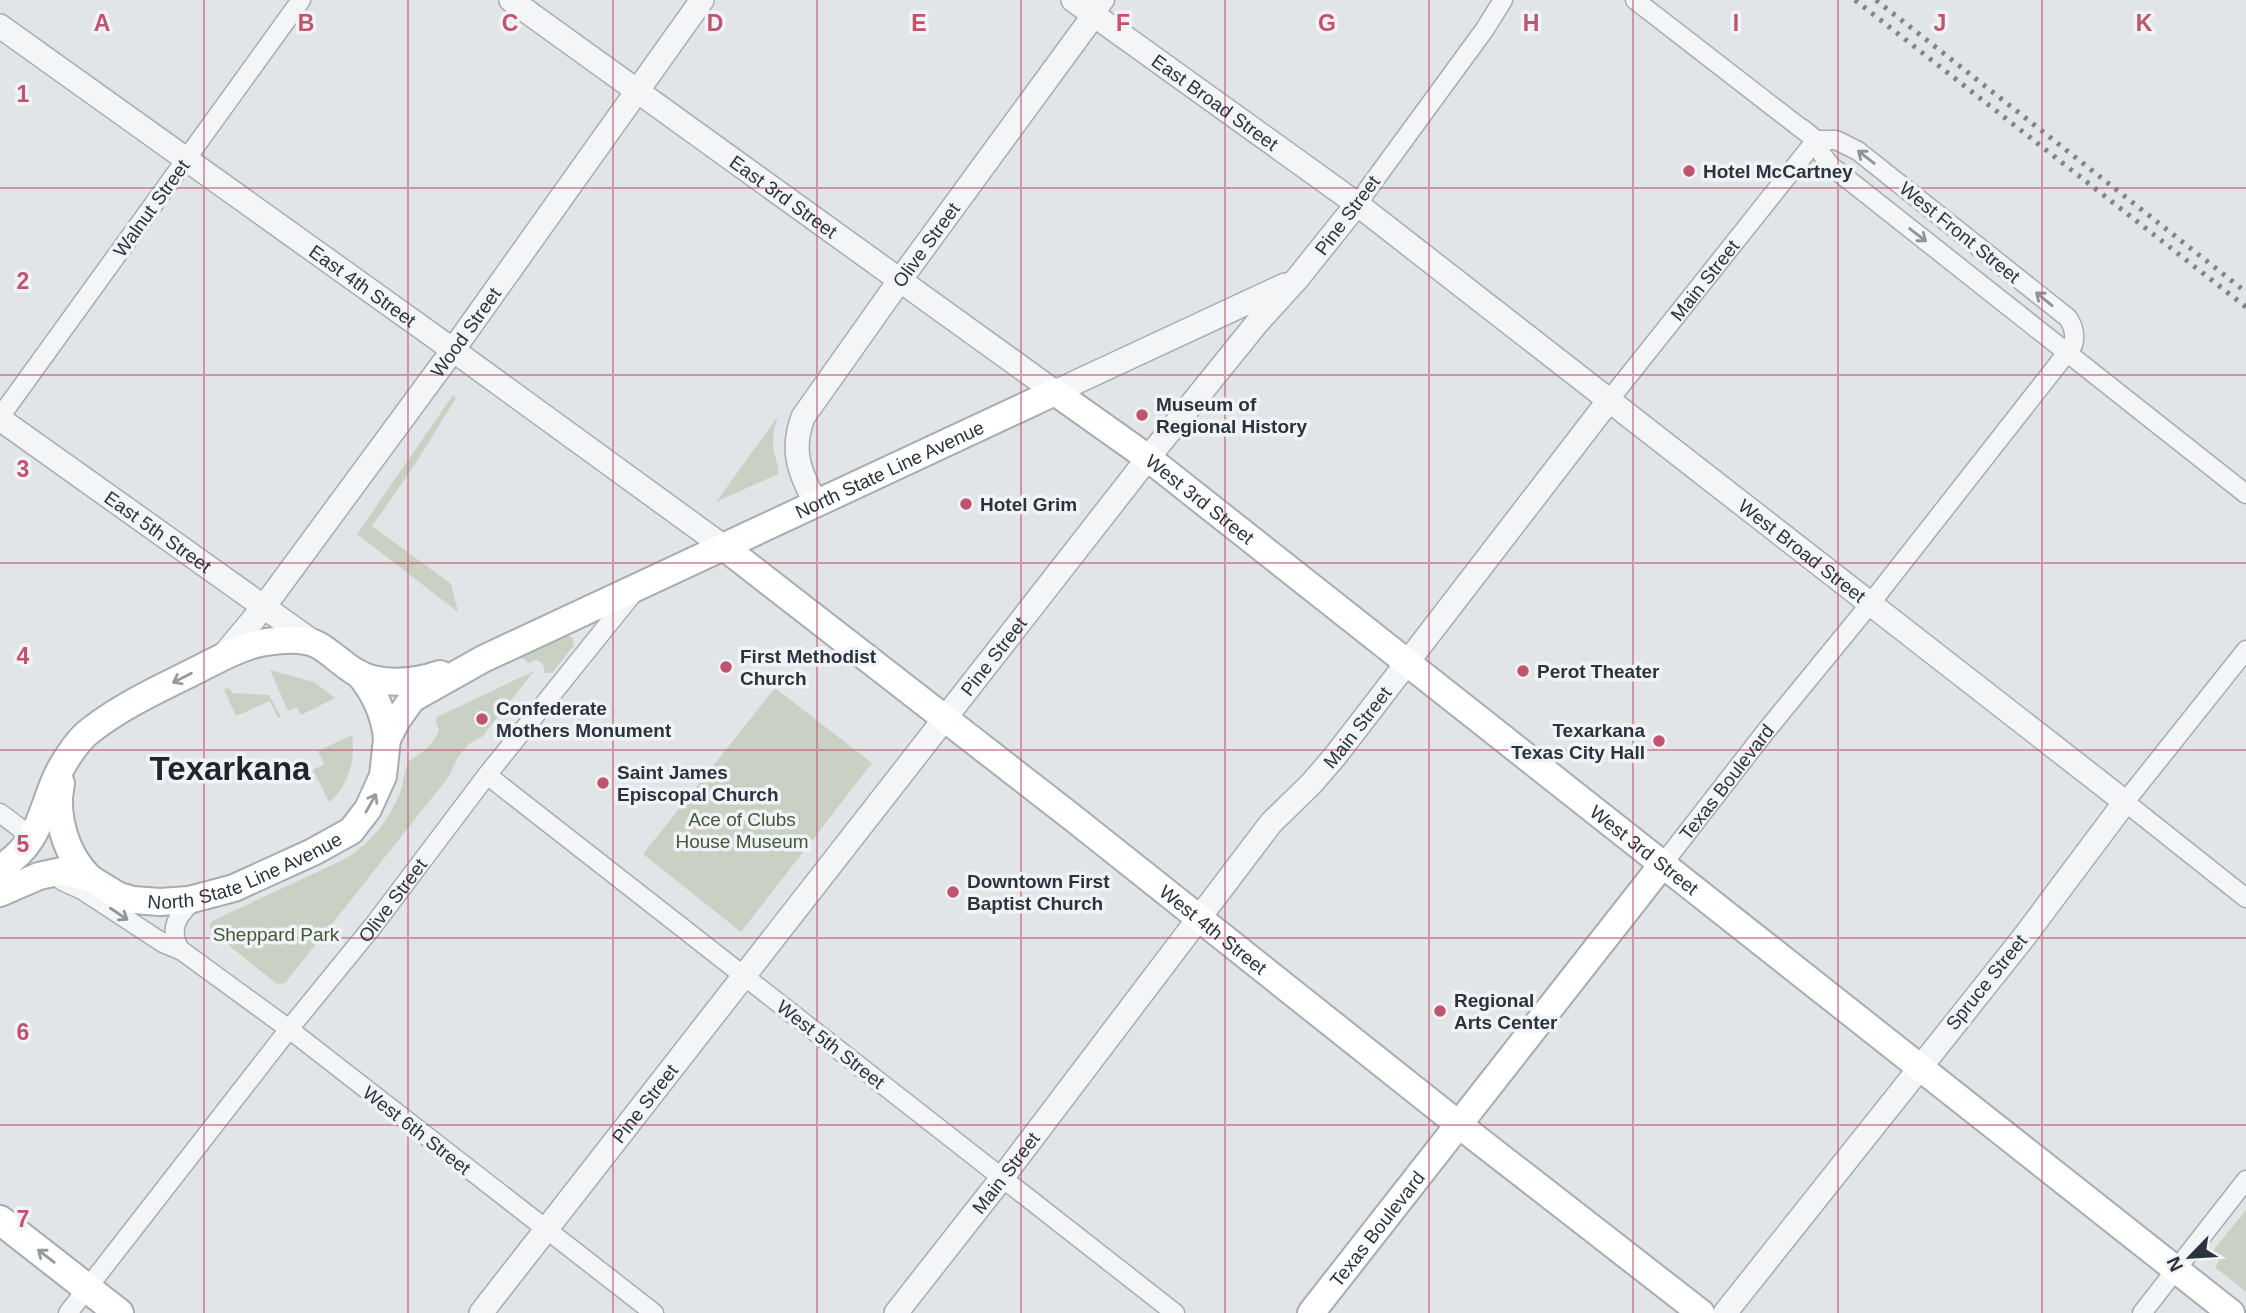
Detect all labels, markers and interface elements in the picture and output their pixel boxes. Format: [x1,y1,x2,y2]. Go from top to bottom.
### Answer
text: A [94,10,110,36]
text: B [298,10,314,36]
text: C [502,10,518,36]
text: D [707,10,723,36]
text: E [911,10,927,36]
text: F [1116,10,1130,36]
text: G [1318,10,1336,36]
text: H [1523,10,1539,36]
text: I [1733,10,1739,36]
text: J [1934,10,1946,36]
text: K [2136,10,2153,36]
street label: East Broad Street [1148,50,1283,155]
text: 1 [17,81,30,107]
one-way arrow [1858,150,1876,165]
street label: East 3rd Street [726,151,841,243]
street label: Walnut Street [109,155,194,261]
place label: Hotel McCartney [1703,161,1853,182]
marker: Hotel McCartney [1681,163,1697,179]
street label: Pine Street [1311,171,1385,259]
street label: West Front Street [1895,177,2025,288]
street label: Olive Street [888,198,964,291]
one-way arrow [1908,227,1927,242]
street label: Main Street [1667,235,1744,325]
street label: East 4th Street [305,241,420,331]
text: 2 [17,268,29,294]
street label: Wood Street [427,283,505,381]
one-way arrow [2035,292,2053,307]
place label: Museum of Regional History [1156,394,1307,437]
marker: Museum of Regional History [1134,407,1150,423]
street label: North State Line Avenue [792,417,987,523]
street label: West 3rd Street [1141,450,1258,549]
text: 3 [17,456,29,482]
street label: East 5th Street [100,487,216,577]
place label: Hotel Grim [980,494,1077,515]
street label: West Broad Street [1734,495,1870,607]
marker: Hotel Grim [958,496,974,512]
street label: Pine Street [957,612,1031,700]
text: 4 [17,643,30,669]
place label: First Methodist Church [740,646,877,689]
marker: First Methodist Church [718,659,734,675]
place label: Perot Theater [1537,661,1660,682]
marker: Perot Theater [1515,663,1531,679]
one-way arrow [172,671,193,685]
street label: Main Street [1319,682,1396,773]
place label: Confederate Mothers Monument [496,698,672,741]
marker: Confederate Mothers Monument [474,711,490,727]
place label: Texarkana Texas City Hall [1511,720,1645,763]
street label: Texas Boulevard [1675,720,1778,844]
marker: Texarkana Texas City Hall [1651,733,1667,749]
district label: Texarkana [150,750,311,787]
place label: Saint James Episcopal Church [617,762,779,805]
marker: Saint James Episcopal Church [595,775,611,791]
one-way arrow [365,793,378,814]
street label: West 3rd Street [1586,801,1703,900]
park label: Ace of Clubs House Museum [675,809,809,852]
street label: North State Line Avenue [147,828,345,913]
text: 5 [17,831,30,857]
street label: Olive Street [354,854,432,946]
place label: Downtown First Baptist Church [967,871,1110,914]
street label: West 4th Street [1155,881,1271,979]
marker: Downtown First Baptist Church [945,884,961,900]
one-way arrow [109,907,128,921]
park label: Sheppard Park [213,924,340,945]
street label: Spruce Street [1942,930,2032,1034]
place label: Regional Arts Center [1454,990,1558,1033]
street label: West 5th Street [773,996,889,1093]
marker: Regional Arts Center [1432,1003,1448,1019]
text: 6 [17,1019,29,1045]
street label: Pine Street [608,1059,683,1147]
street label: West 6th Street [359,1082,475,1179]
street label: Main Street [968,1128,1044,1218]
street label: Texas Boulevard [1326,1167,1429,1291]
text: 7 [17,1206,29,1232]
north arrow [2155,1222,2225,1292]
one-way arrow [37,1248,56,1263]
text: N [2163,1253,2187,1275]

